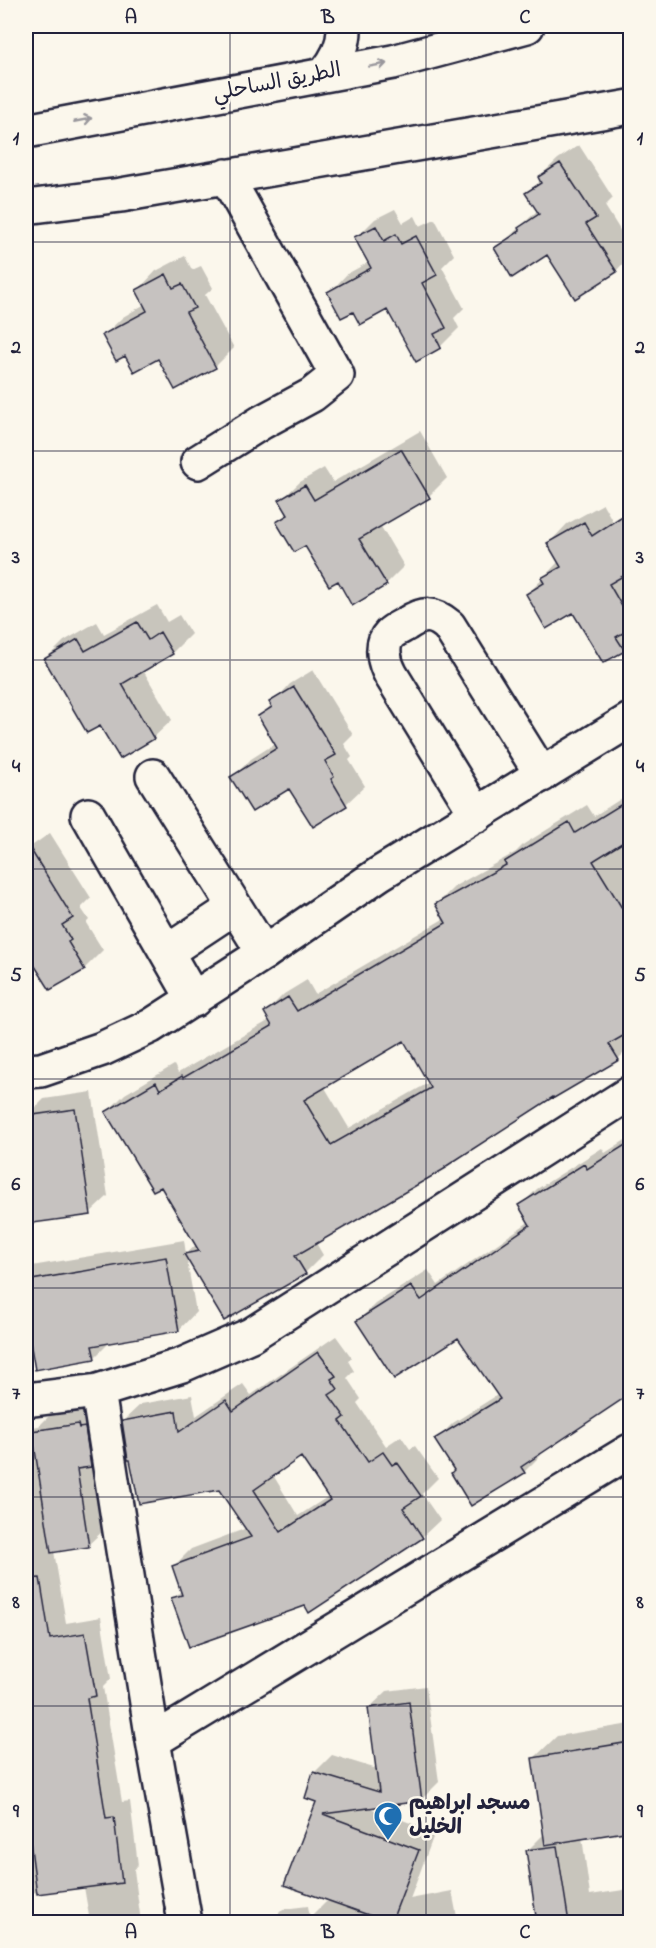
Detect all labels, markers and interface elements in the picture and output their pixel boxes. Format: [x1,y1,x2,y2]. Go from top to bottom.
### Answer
text: A [125,4,137,33]
text: B [320,4,335,33]
text: C [520,4,531,33]
street label: الطريق الساحلي [210,56,344,112]
one-way arrow [367,59,387,70]
one-way arrow [73,114,92,125]
text: 1 [13,125,20,154]
text: 1 [637,125,644,154]
text: 2 [10,334,21,363]
text: 2 [634,334,645,363]
text: 3 [11,544,20,573]
text: 3 [635,544,644,573]
text: 4 [12,753,21,782]
text: 4 [636,753,645,782]
text: 5 [10,962,22,991]
text: 5 [634,962,646,991]
text: 6 [12,1171,21,1200]
text: 6 [636,1171,645,1200]
text: 7 [12,1380,21,1409]
text: 7 [636,1380,645,1409]
text: 8 [11,1589,20,1618]
text: 8 [635,1589,644,1618]
place label: مسجد ابراهيم الخليل [409,1789,530,1843]
text: 9 [12,1798,20,1827]
text: 9 [636,1798,644,1827]
mosque icon: مسجد ابراهيم الخليل [372,1800,404,1842]
text: A [125,1919,137,1948]
text: B [320,1919,335,1948]
text: C [520,1919,531,1948]

